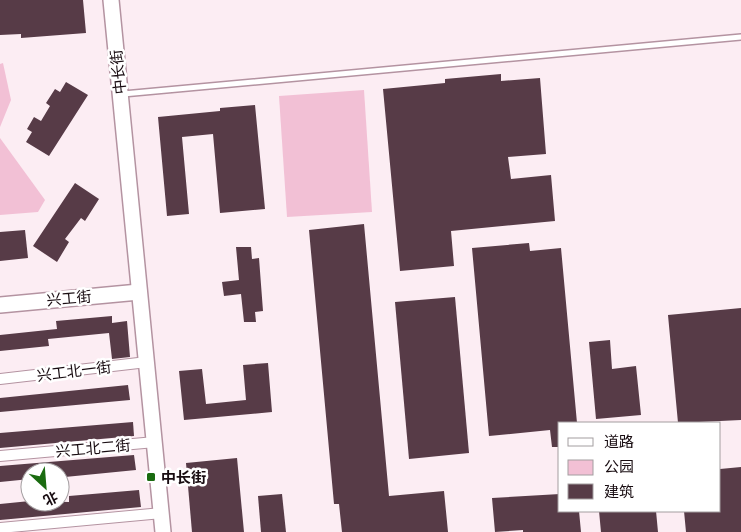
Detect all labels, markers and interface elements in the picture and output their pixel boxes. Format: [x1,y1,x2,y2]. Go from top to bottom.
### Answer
street label: 中长街 [107,49,129,95]
street label: 兴工街 [46,288,92,308]
street label: 兴工北一街 [36,358,112,384]
legend [558,422,721,512]
text: 道路 [604,433,634,450]
street label: 兴工北二街 [55,436,131,460]
text: 公园 [604,458,634,475]
north arrow [20,462,70,512]
place label: 中长街 [161,469,206,486]
marker: 中长街 [145,471,157,483]
text: 建筑 [604,483,634,500]
text: 北 [41,488,60,509]

